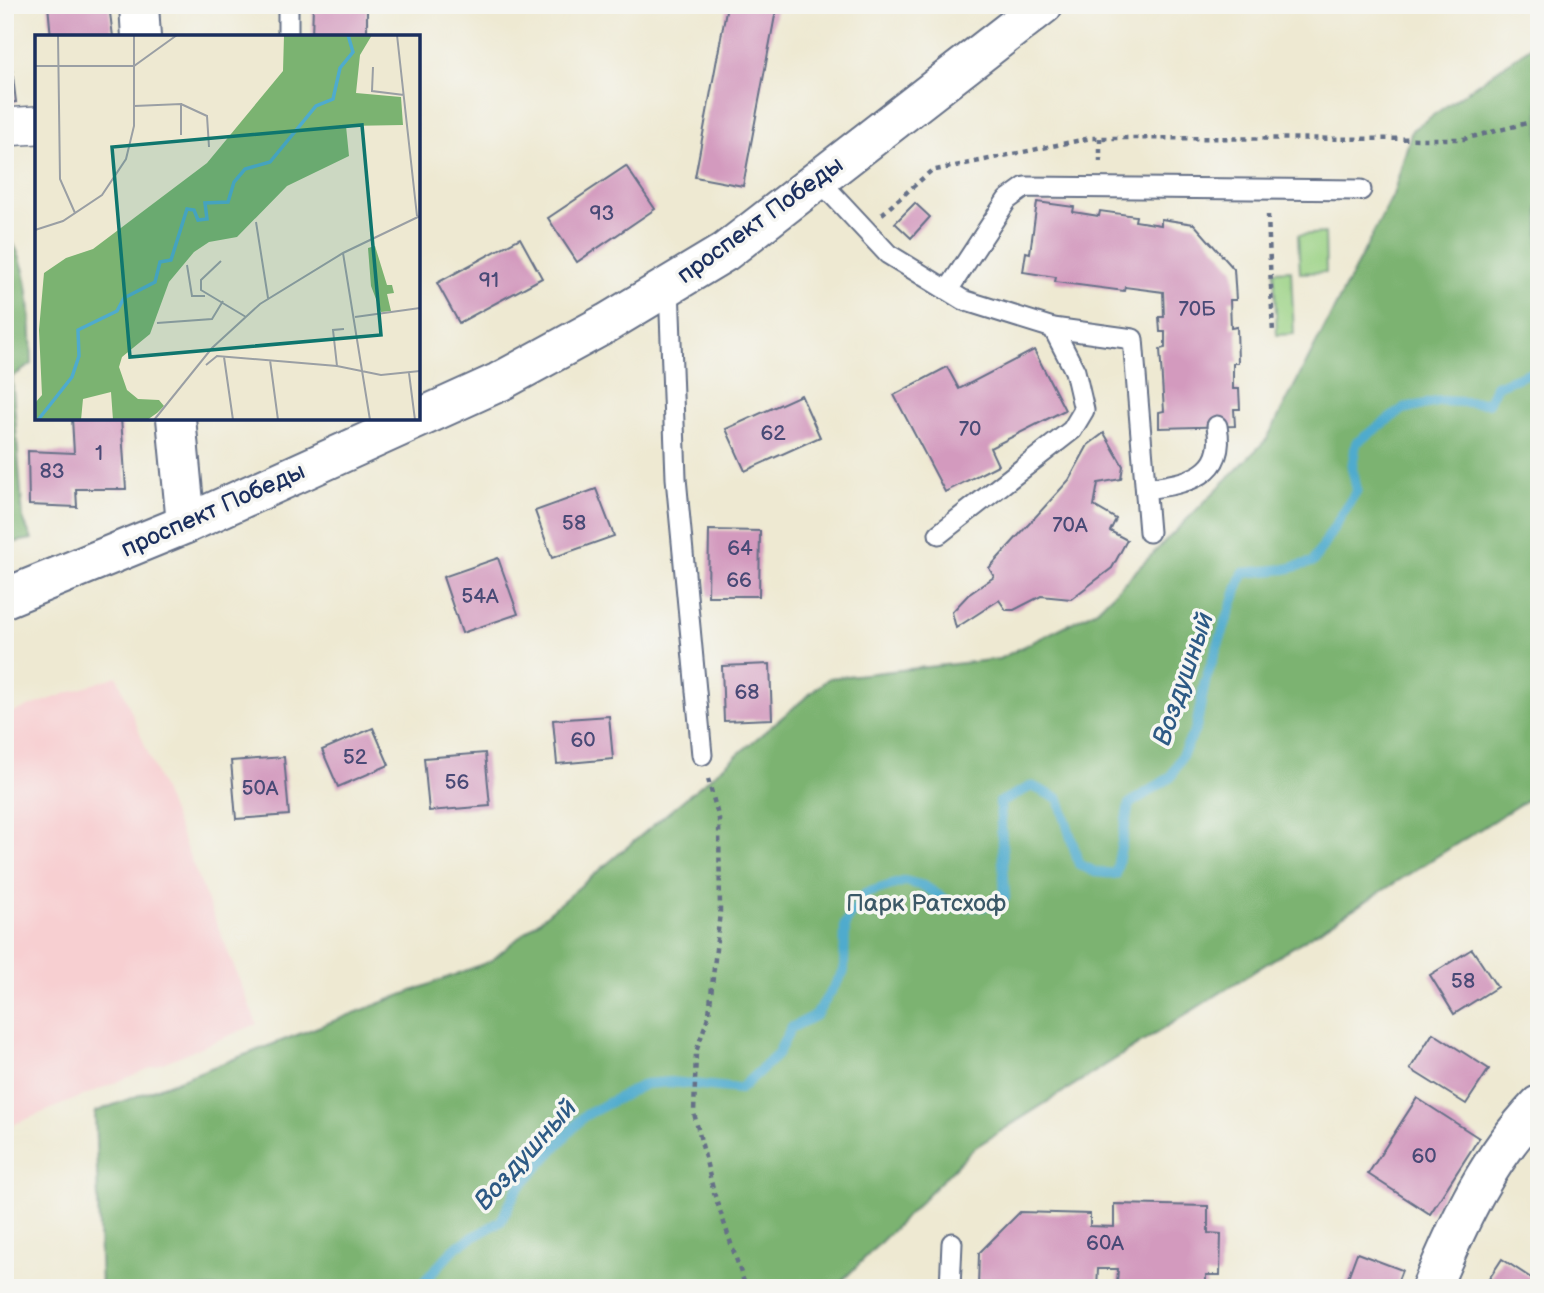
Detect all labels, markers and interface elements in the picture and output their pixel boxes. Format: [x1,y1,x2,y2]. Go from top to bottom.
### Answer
inset map [35,35,420,420]
street label: проспект Победы [671,150,849,290]
house number: 93 [589,201,615,226]
house number: 91 [479,268,499,293]
house number: 70Б [1178,297,1216,322]
house number: 70 [959,417,981,442]
house number: 62 [760,421,786,446]
house number: 1 [95,441,103,466]
street label: проспект Победы [117,456,309,564]
house number: 83 [39,459,65,484]
house number: 58 [562,511,586,536]
house number: 70А [1052,513,1088,538]
house number: 64 [727,536,753,561]
house number: 66 [726,568,752,593]
house number: 54А [461,584,499,609]
water label: Воздушный [1147,608,1221,750]
house number: 68 [734,680,760,705]
house number: 60 [570,728,596,753]
house number: 52 [343,745,368,770]
house number: 56 [445,770,470,795]
house number: 50А [241,776,279,801]
park label: Парк Ратсхоф [846,889,1006,918]
house number: 58 [1451,969,1475,994]
water label: Воздушный [468,1093,584,1217]
house number: 60 [1411,1144,1437,1169]
house number: 60А [1086,1231,1124,1256]

